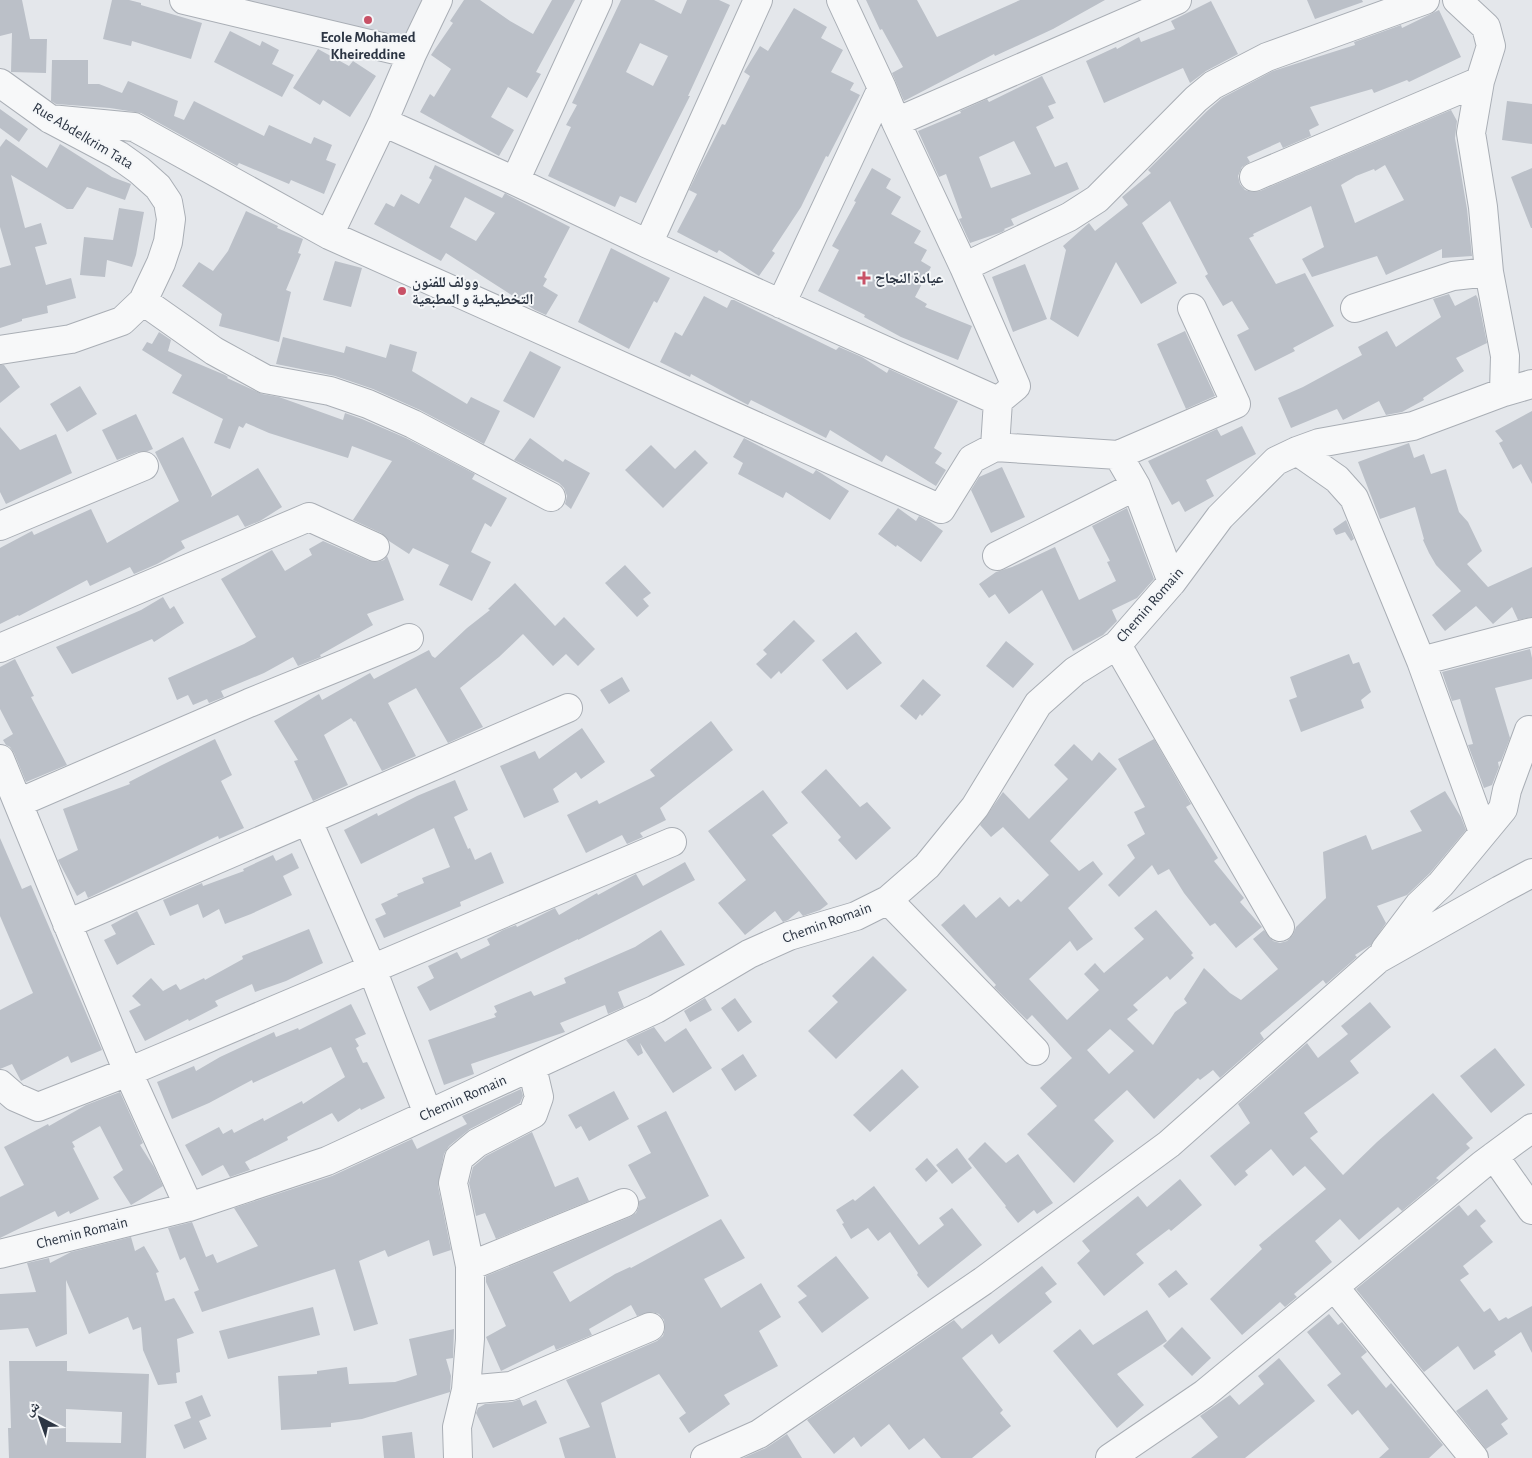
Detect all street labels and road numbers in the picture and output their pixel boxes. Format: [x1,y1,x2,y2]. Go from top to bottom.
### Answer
street label: Rue Abdelkrim Tata [30,100,136,172]
street label: Chemin Romain [1114,565,1186,645]
street label: Chemin Romain [780,900,874,946]
street label: Chemin Romain [417,1072,509,1124]
street label: Chemin Romain [35,1214,129,1252]

